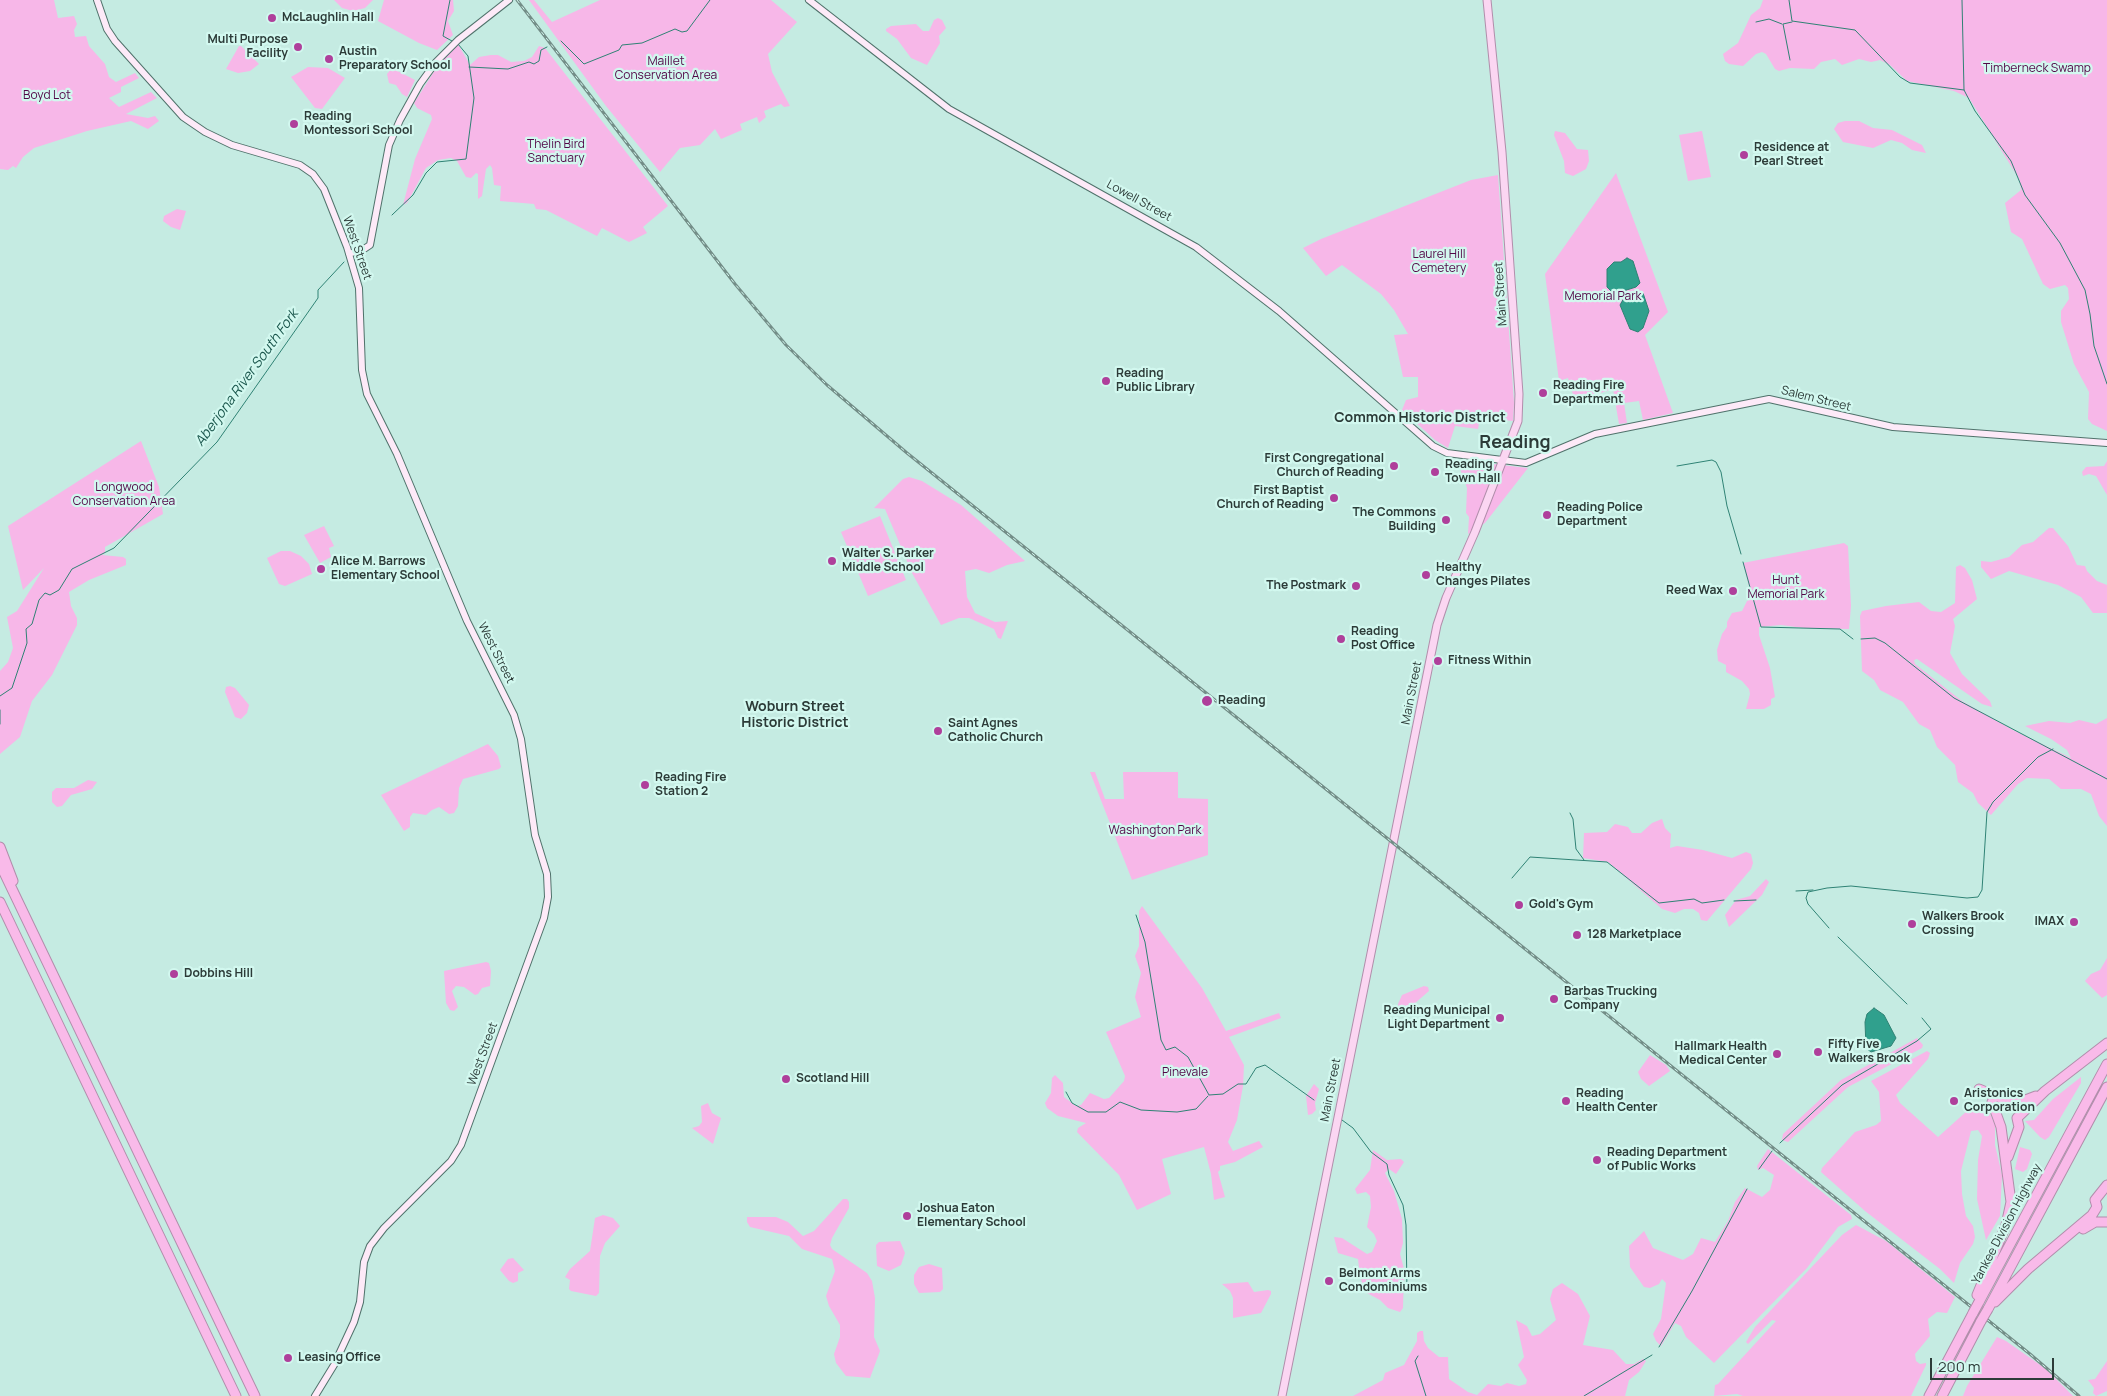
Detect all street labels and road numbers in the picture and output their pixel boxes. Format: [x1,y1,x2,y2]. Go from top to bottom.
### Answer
street label: Lowell Street [1104,177,1174,225]
street label: West Street [339,214,375,282]
street label: Main Street [1492,261,1510,327]
street label: Salem Street [1780,383,1852,415]
street label: West Street [475,620,517,686]
street label: Main Street [1399,660,1425,726]
street label: West Street [465,1020,501,1088]
street label: Main Street [1318,1057,1344,1123]
street label: Yankee Division Highway [1969,1161,2045,1287]

